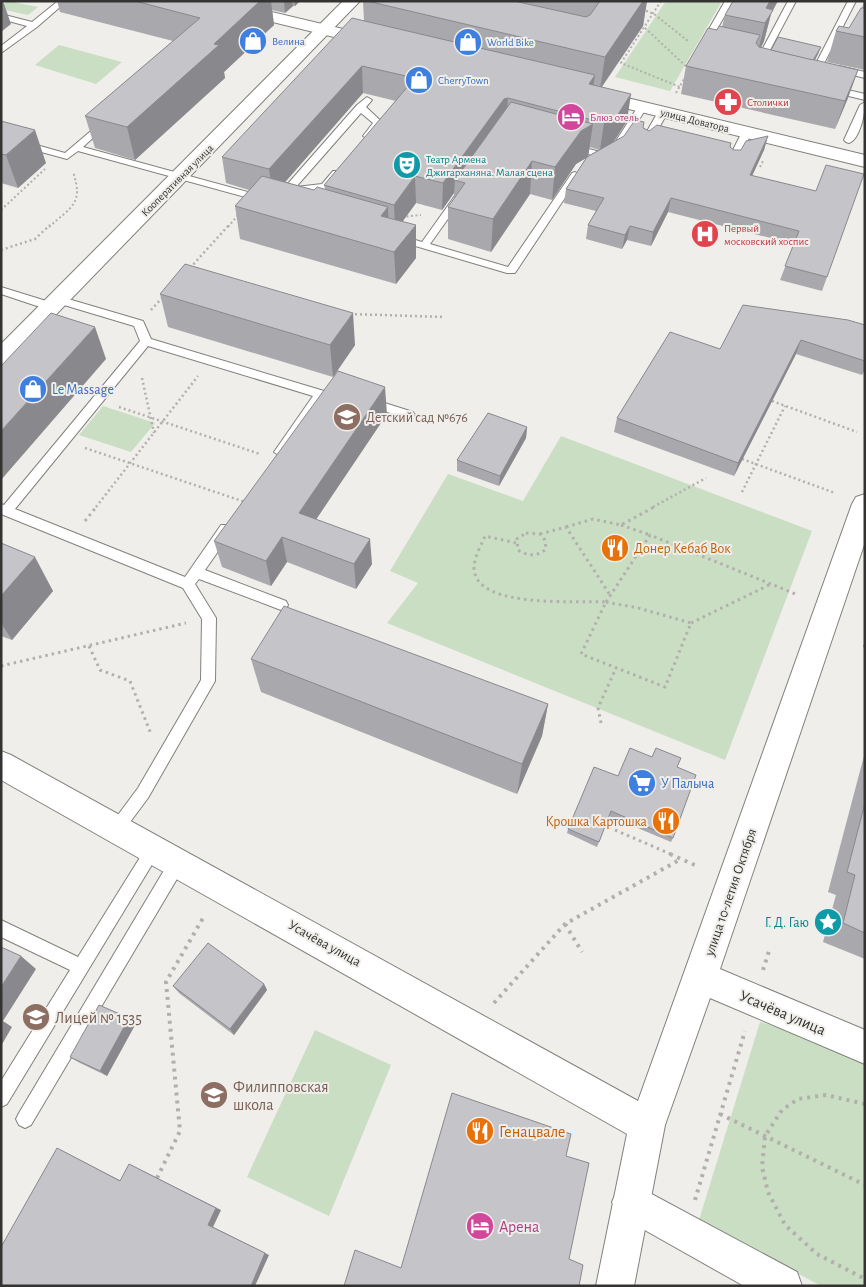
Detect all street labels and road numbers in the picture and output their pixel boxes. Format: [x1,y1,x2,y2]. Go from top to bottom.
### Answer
street label: улица Доватора [659,106,730,134]
street label: Кооперативная улица [139,142,215,218]
street label: улица 10-летия Октября [702,827,759,959]
street label: Усачёва улица [286,918,364,970]
street label: Усачёва улица [737,988,828,1039]

